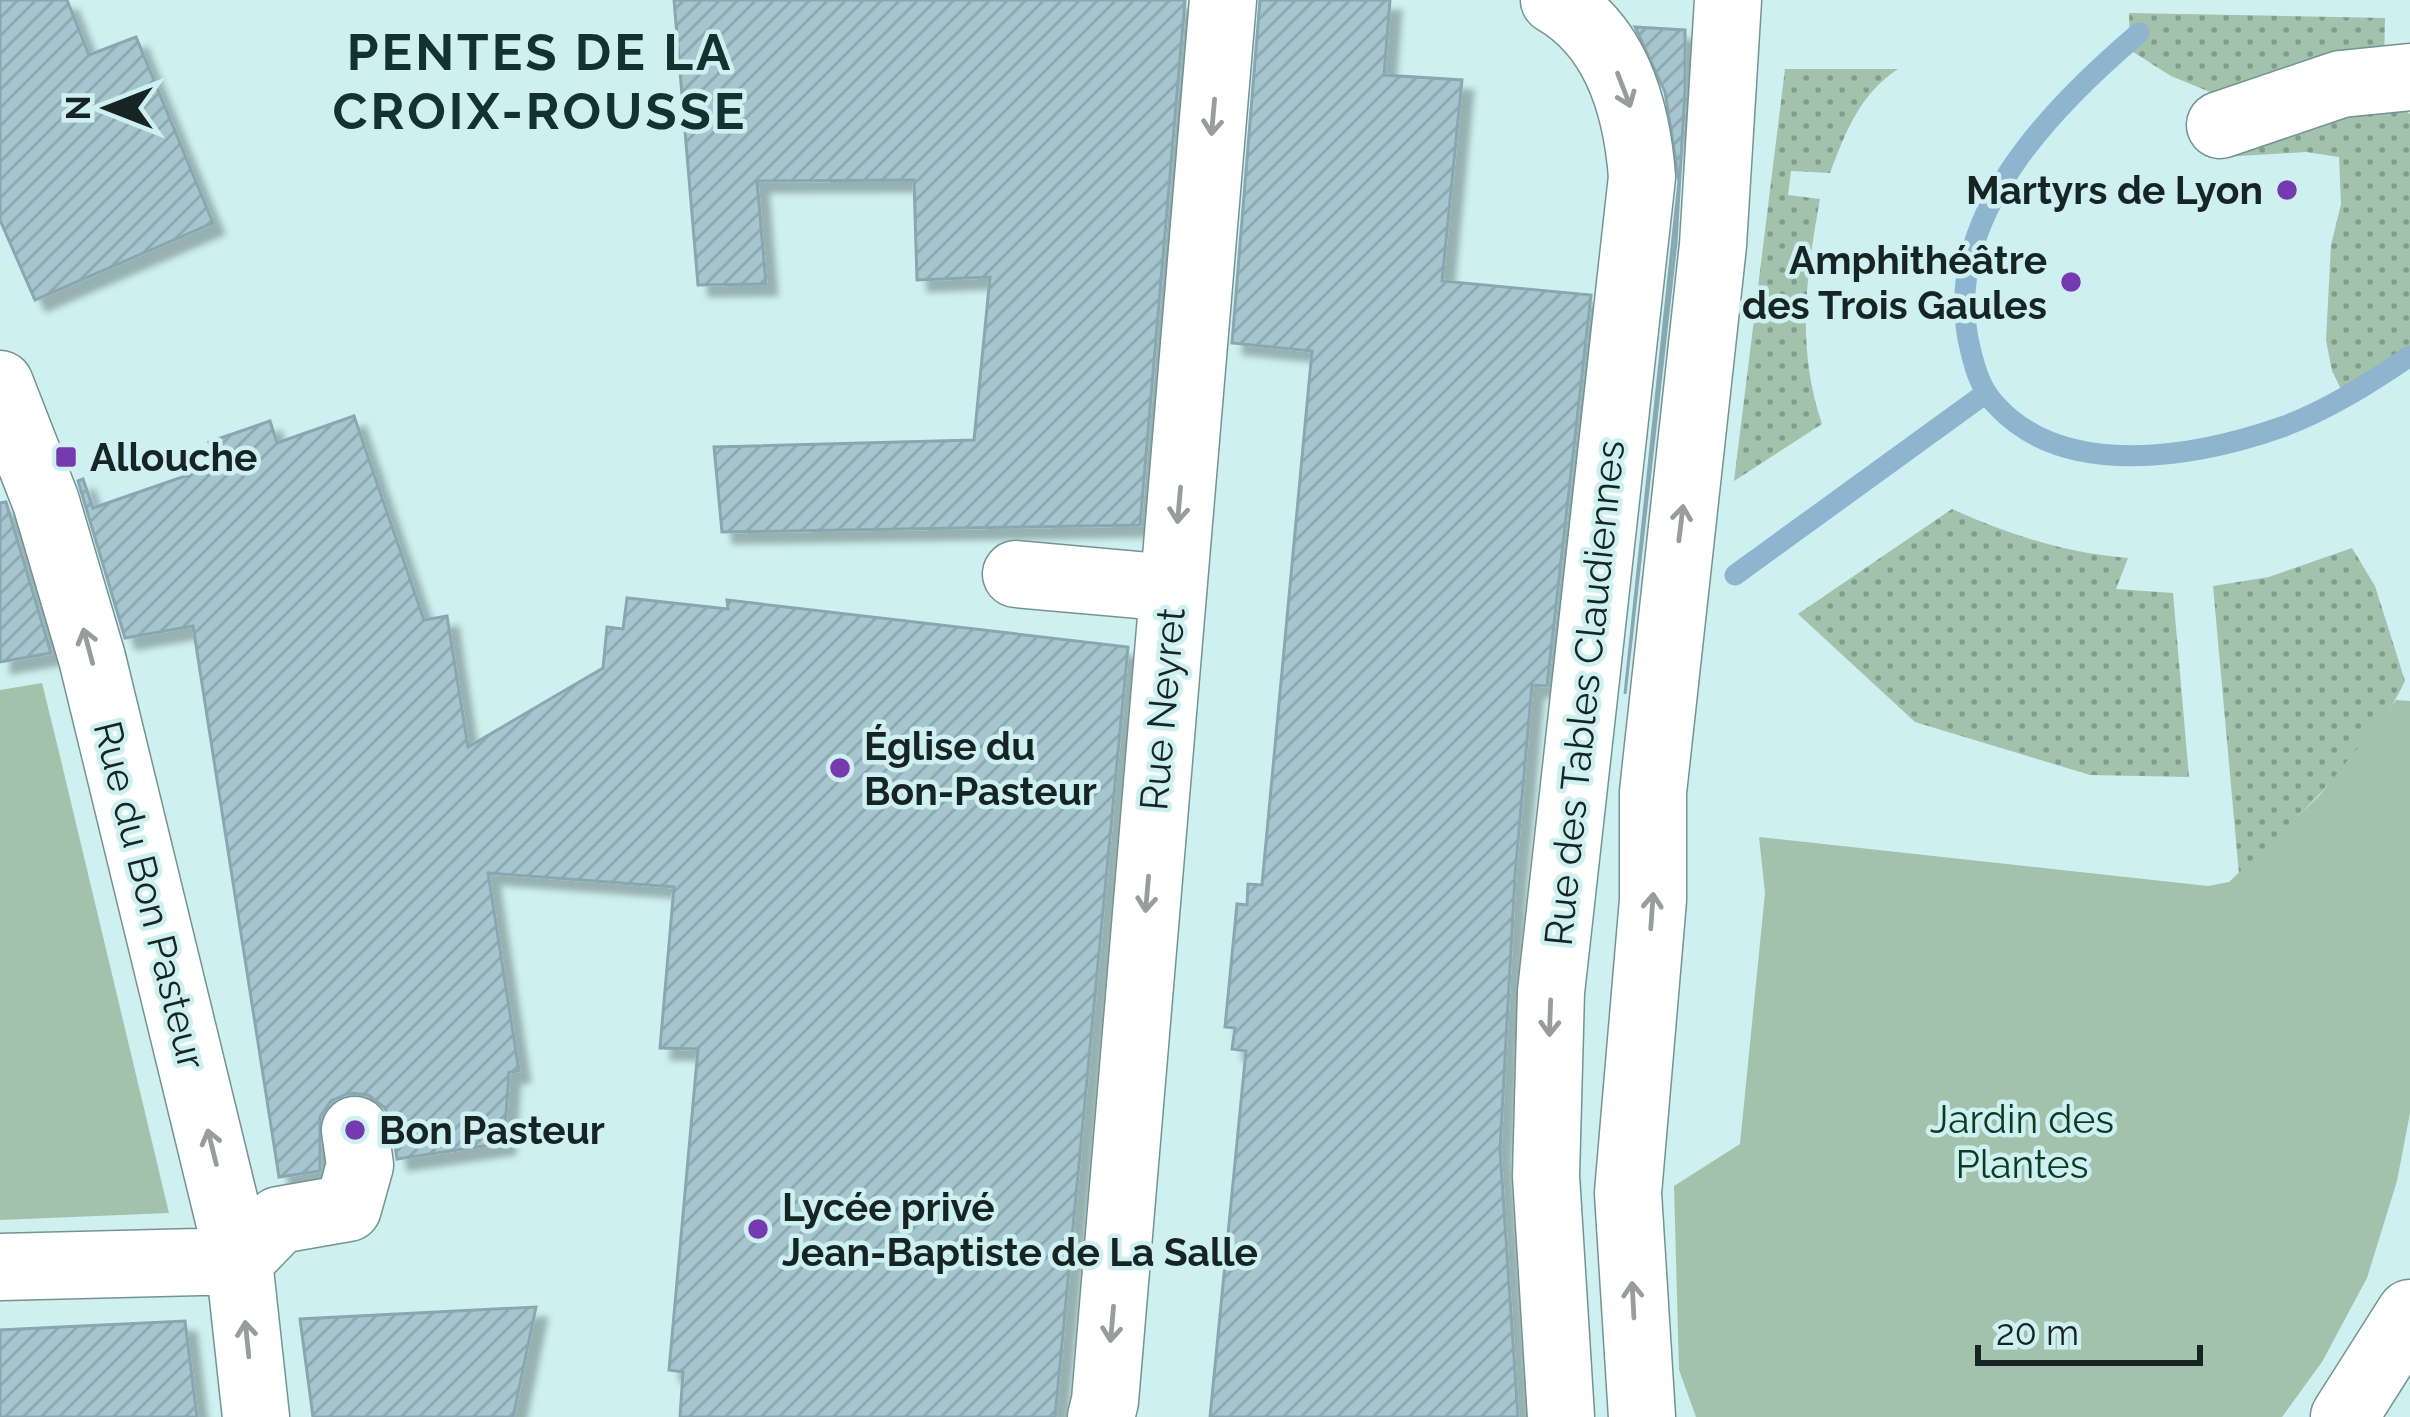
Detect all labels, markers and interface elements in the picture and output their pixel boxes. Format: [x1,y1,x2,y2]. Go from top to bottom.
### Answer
district label: PENTES DE LA CROIX-ROUSSE [333,22,747,141]
north arrow [48,48,168,168]
one-way arrow [1615,71,1637,108]
text: N [59,95,98,121]
one-way arrow [1201,97,1224,136]
place label: Martyrs de Lyon [1966,167,2263,213]
marker: Martyrs de Lyon [2274,177,2300,203]
place label: Amphithéâtre des Trois Gaules [1742,237,2047,328]
marker: Amphithéâtre des Trois Gaules [2058,269,2084,295]
place label: Allouche [90,434,257,480]
street label: Rue des Tables Claudiennes [1535,438,1633,948]
marker: Allouche [53,444,79,470]
one-way arrow [1167,485,1190,524]
one-way arrow [1671,504,1693,543]
street label: Rue Neyret [1130,606,1194,812]
one-way arrow [76,628,98,666]
street label: Rue du Bon Pasteur [85,716,216,1074]
place label: Église du Bon-Pasteur [864,723,1097,814]
marker: Église du Bon-Pasteur [827,755,853,781]
one-way arrow [1135,874,1158,913]
one-way arrow [1640,893,1663,932]
one-way arrow [1539,998,1562,1037]
park label: Jardin des Plantes [1930,1096,2114,1187]
place label: Bon Pasteur [379,1107,605,1153]
marker: Bon Pasteur [342,1117,368,1143]
one-way arrow [200,1129,222,1167]
place label: Lycée privé Jean-Baptiste de La Salle [782,1184,1258,1275]
marker: Lycée privé Jean-Baptiste de La Salle [745,1216,771,1242]
one-way arrow [1621,1281,1644,1320]
scale bar [1978,1291,2200,1365]
one-way arrow [1100,1304,1123,1343]
text: 20 m [1996,1311,2079,1353]
one-way arrow [236,1320,258,1359]

